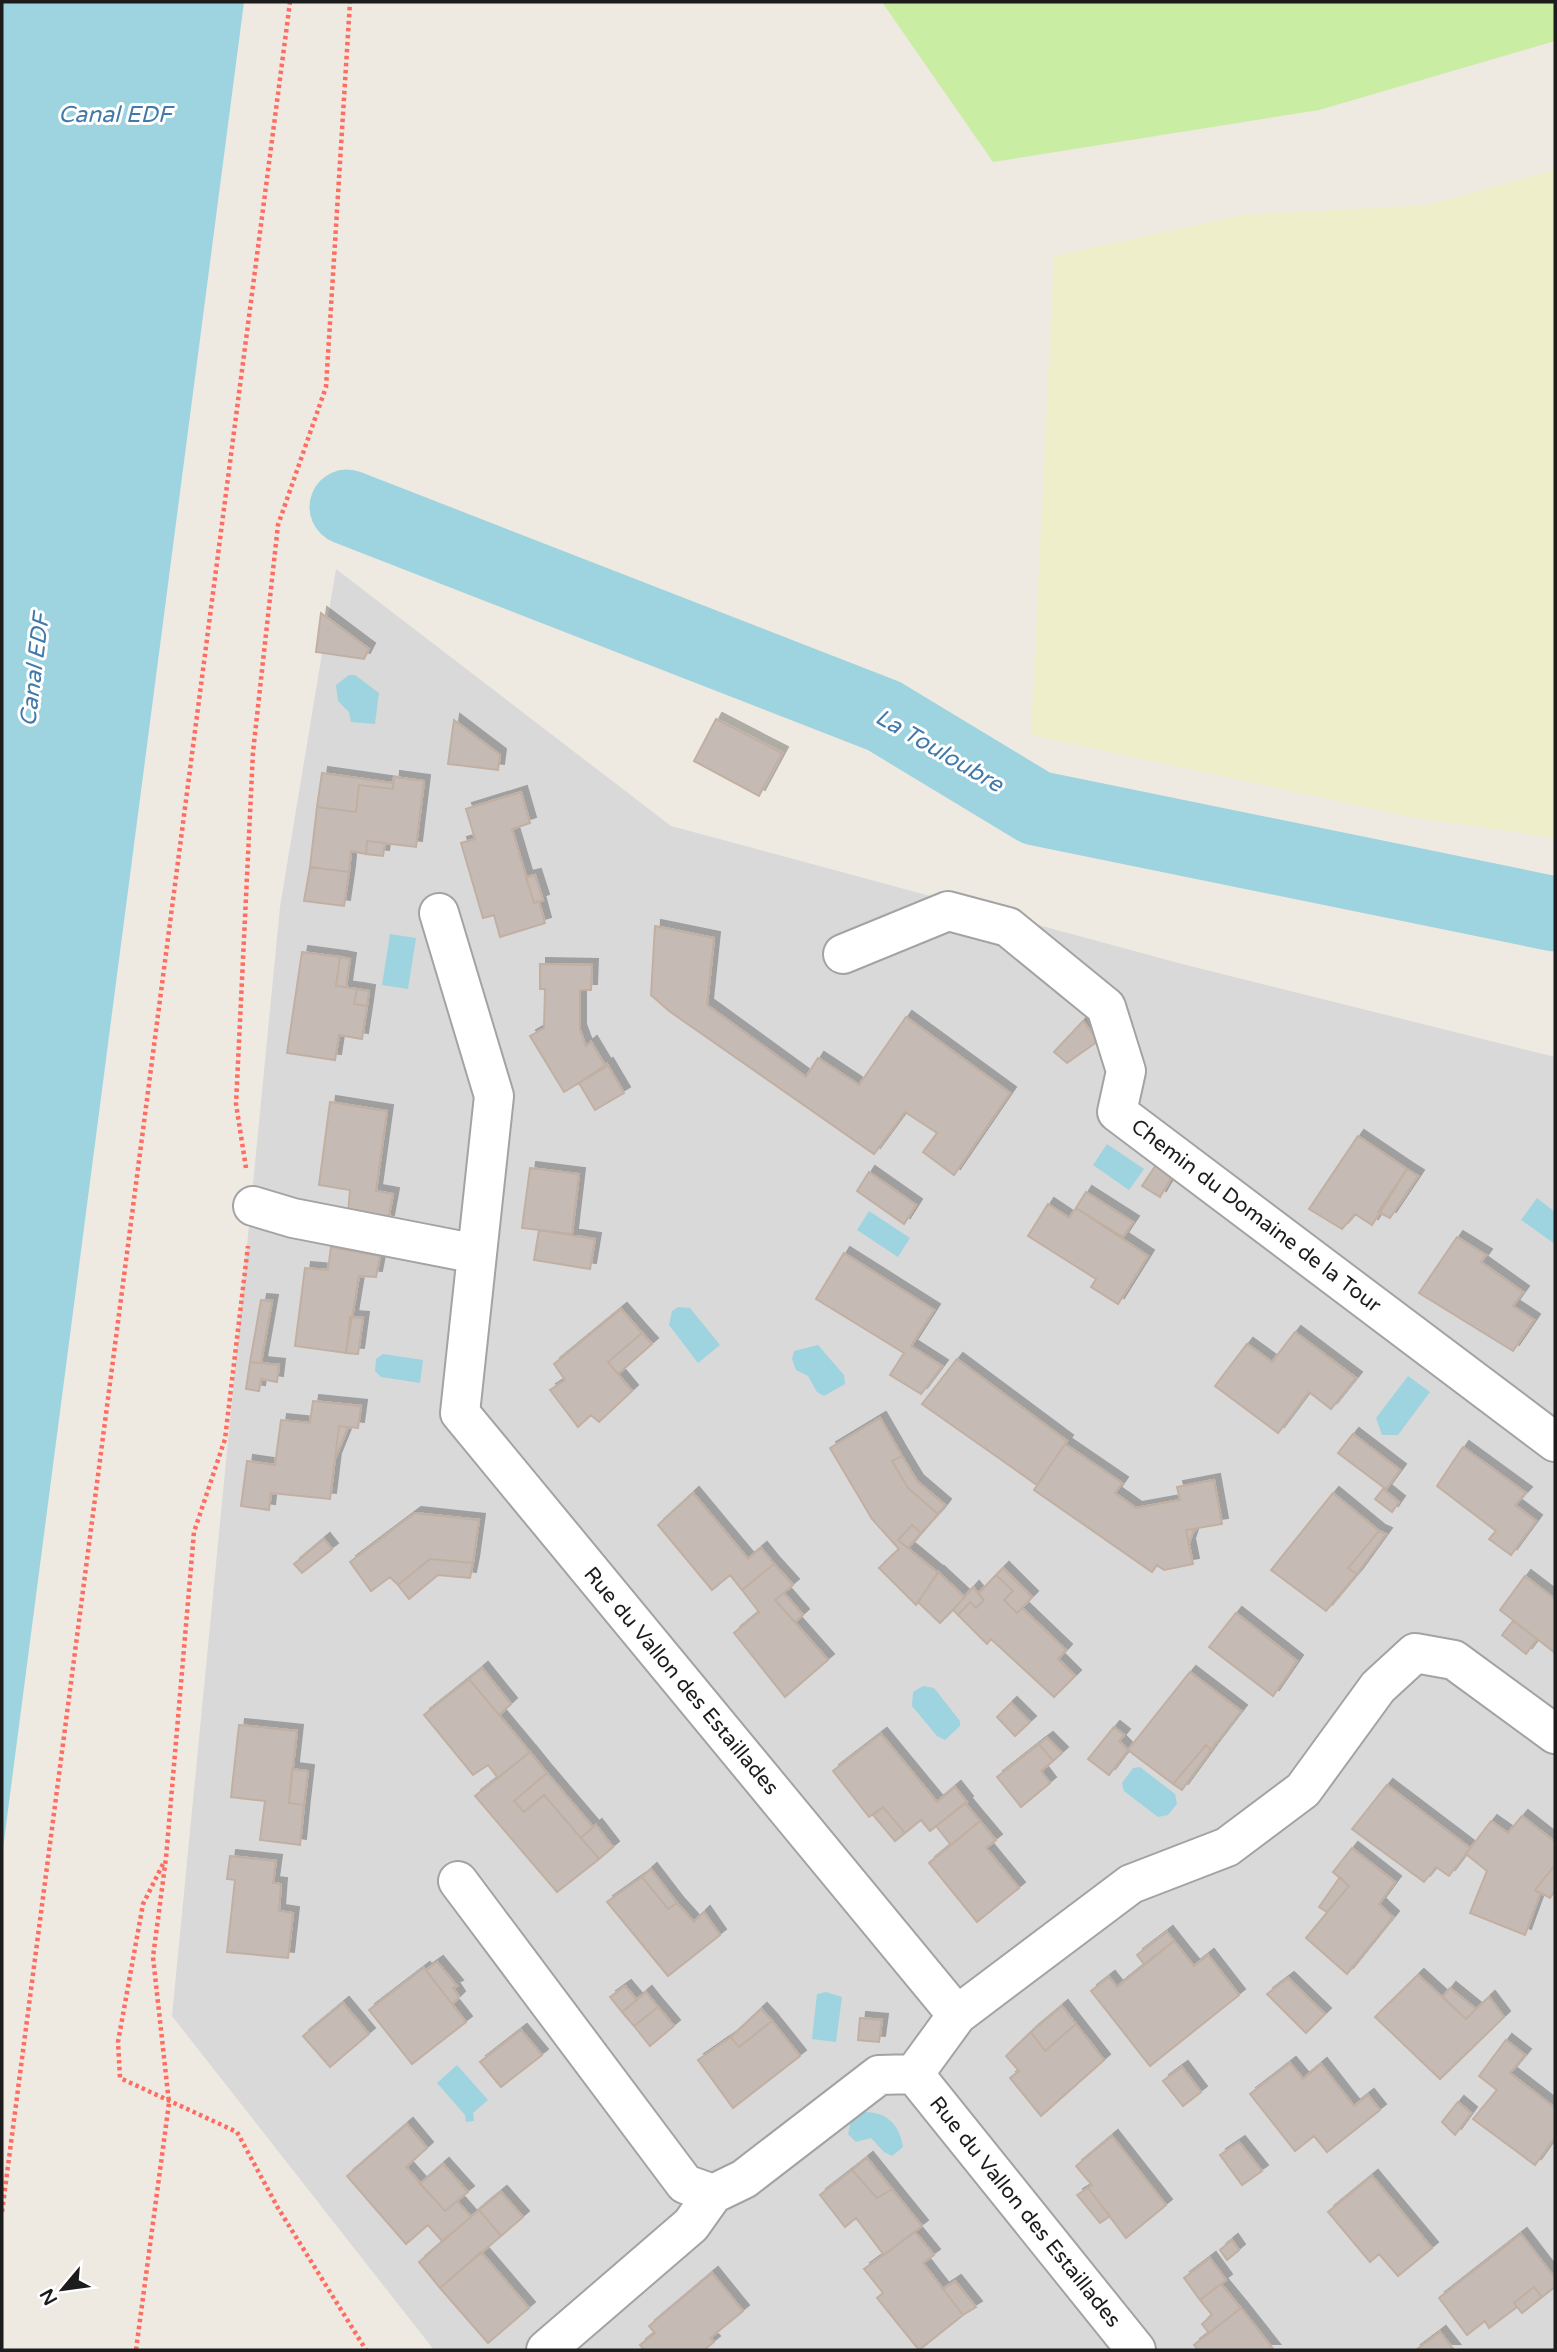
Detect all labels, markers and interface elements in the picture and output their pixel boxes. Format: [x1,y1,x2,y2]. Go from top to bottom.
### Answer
water label: Canal EDF [58,101,176,129]
water label: Canal EDF [14,608,56,728]
water label: La Touloubre [870,703,1009,800]
street label: Chemin du Domaine de la Tour [1126,1114,1386,1318]
street label: Rue du Vallon des Estaillades [578,1562,784,1800]
street label: Rue du Vallon des Estaillades [924,2092,1126,2332]
north arrow [28,2254,98,2324]
text: N [36,2285,62,2309]

